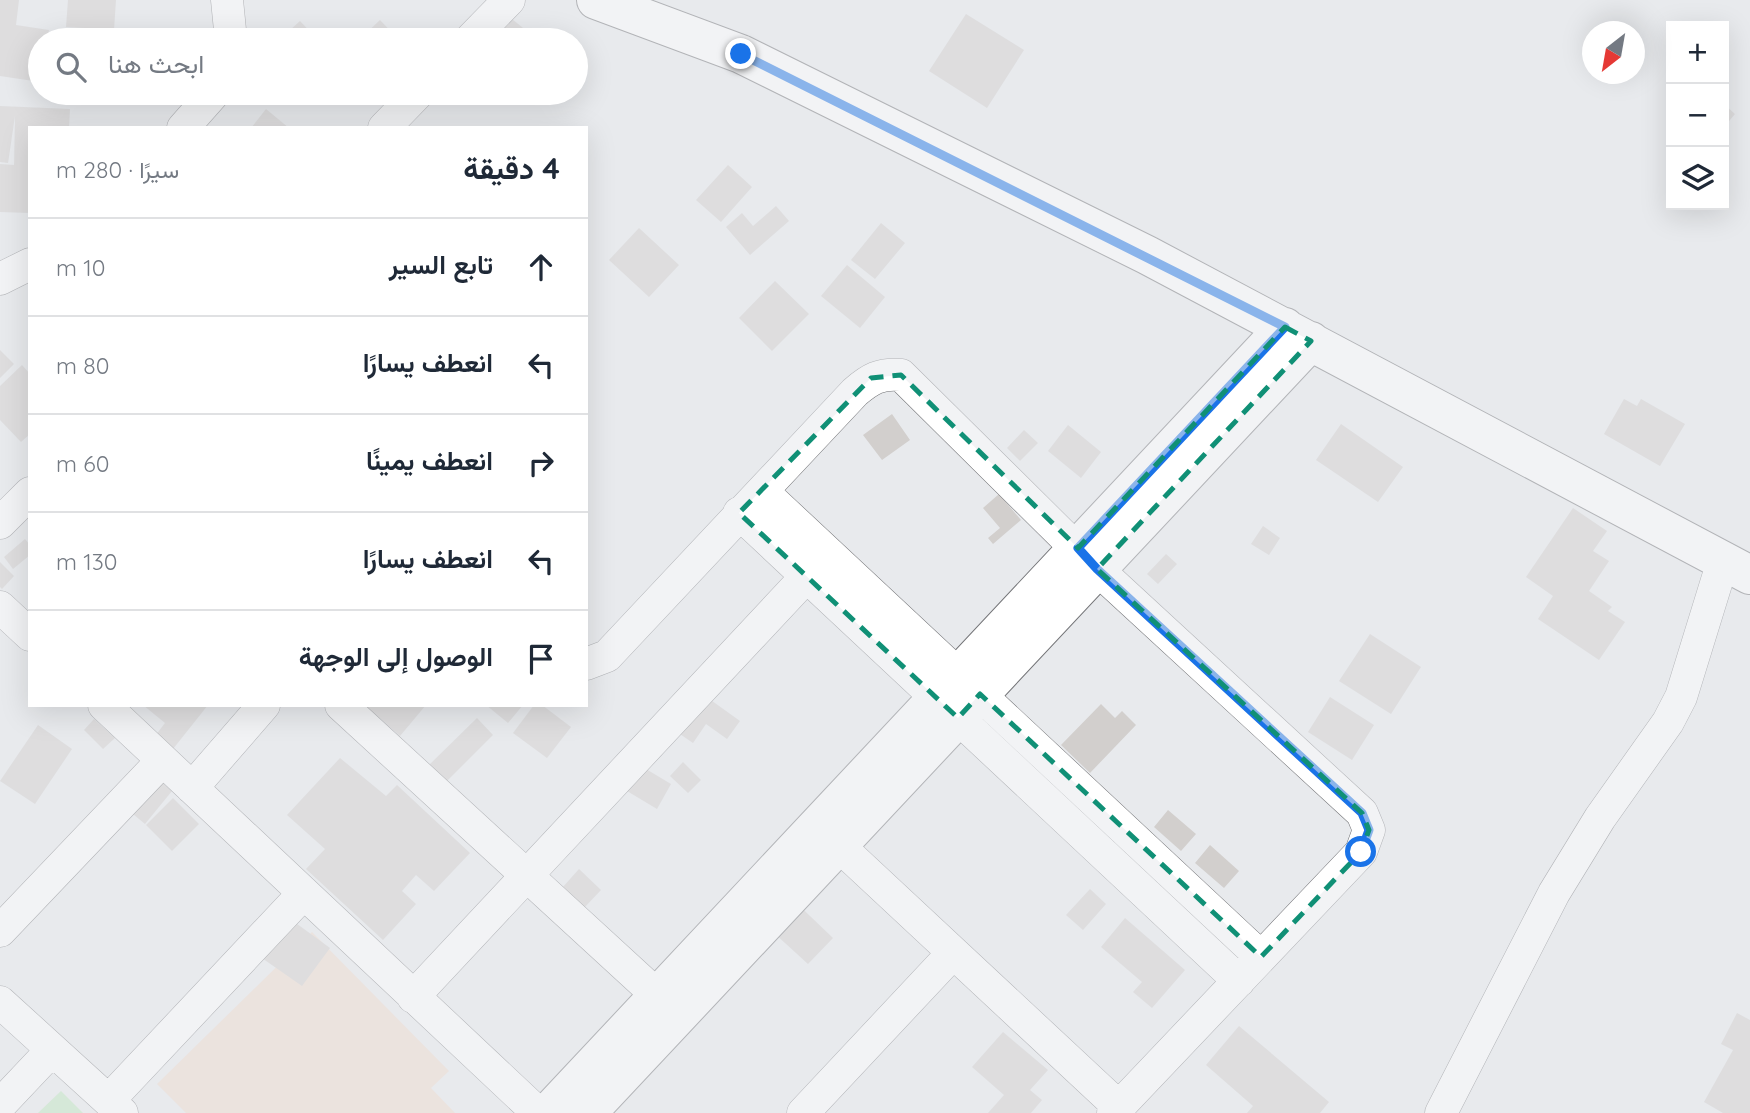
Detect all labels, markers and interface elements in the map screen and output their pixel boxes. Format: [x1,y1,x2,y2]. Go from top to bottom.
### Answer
north arrow [1582,21,1645,84]
map controls [1666,21,1729,210]
button: + [1666,21,1729,84]
search box [28,28,588,105]
route end [725,38,756,69]
text: ابحث هنا [108,47,204,80]
icon: search [52,48,90,86]
button: − [1666,84,1729,147]
button: layers [1666,147,1729,210]
text: 4 دقيقة [463,149,560,187]
text: سيرًا · 280 m [56,155,179,184]
text: تابع السير [389,248,493,281]
icon: ahead [522,248,560,286]
text: 10 m [56,253,105,282]
text: انعطف يسارًا [363,346,493,379]
icon: left [522,346,560,384]
text: 80 m [56,351,109,380]
text: انعطف يمينًا [366,444,493,477]
icon: right [522,444,560,482]
text: 60 m [56,449,109,478]
text: انعطف يسارًا [363,542,493,575]
icon: left [522,542,560,580]
text: 130 m [56,547,118,576]
text: الوصول إلى الوجهة [299,640,493,673]
icon: arrive [522,640,560,678]
route start [1345,836,1376,867]

